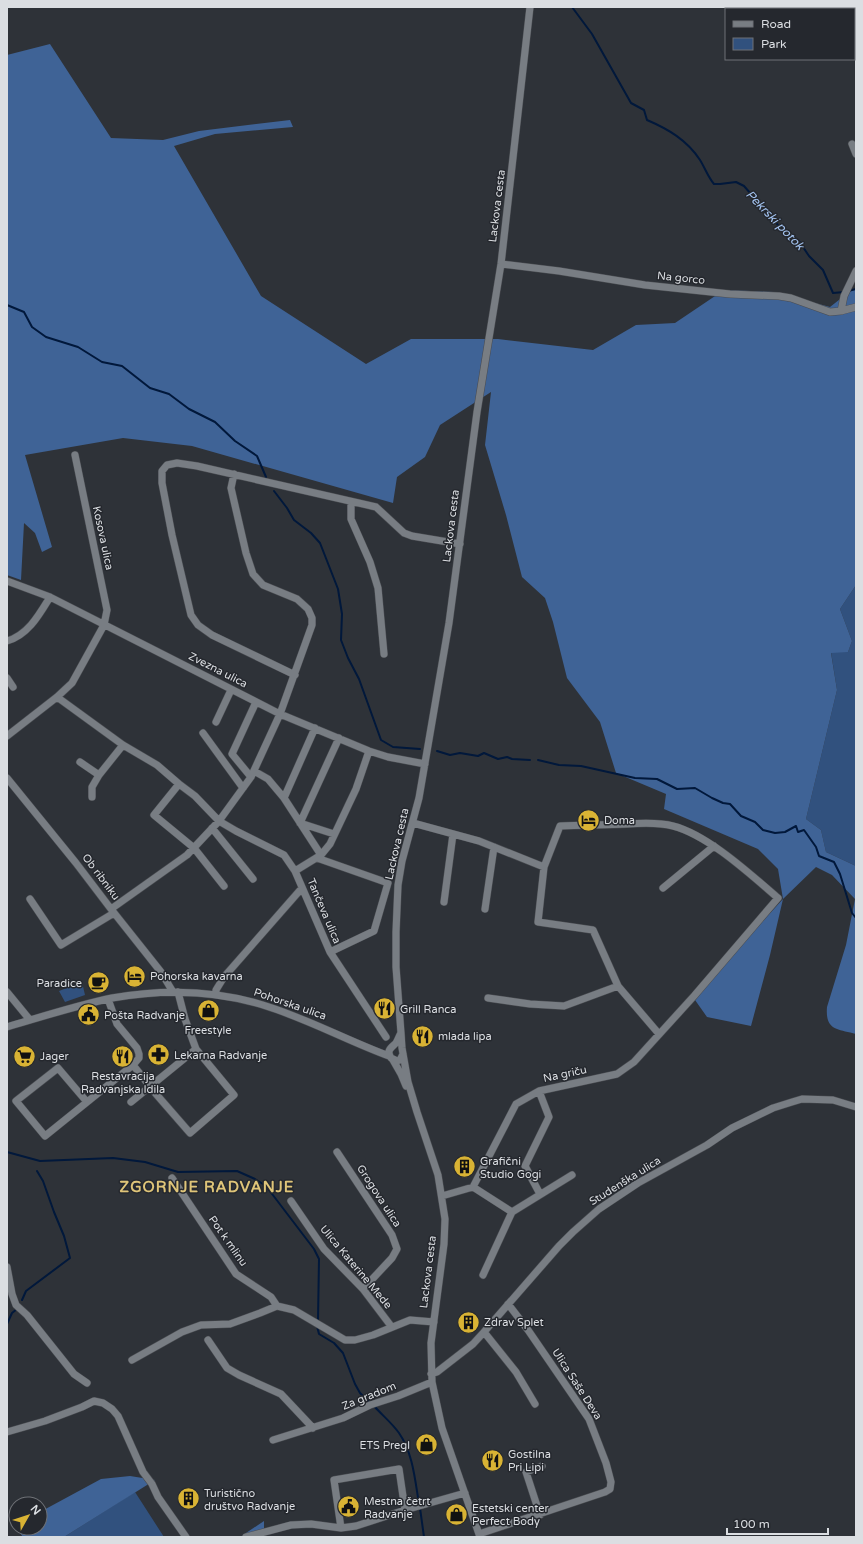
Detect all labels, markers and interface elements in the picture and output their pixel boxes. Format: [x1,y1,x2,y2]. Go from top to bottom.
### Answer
legend [725,8,855,60]
text: Road [761,17,791,31]
text: Park [761,37,787,51]
street label: Lackova cesta [486,169,508,243]
water label: Pekrski potok [743,187,808,254]
street label: Na gorco [656,269,706,287]
street label: Lackova cesta [440,489,462,563]
street label: Kosova ulica [90,505,116,571]
street label: Zvezna ulica [186,650,250,690]
street label: Lackova cesta [382,807,412,881]
hotel icon: Doma [576,807,602,833]
place label: Doma [604,814,635,827]
street label: Ob ribniku [79,851,123,903]
street label: Tančeva ulica [304,876,344,946]
hotel icon: Pohorska kavarna [122,963,148,989]
cafe icon: Paradice [85,970,111,996]
place label: Pohorska kavarna [150,970,243,983]
place label: Paradice [37,977,82,990]
street label: Pohorska ulica [252,985,328,1023]
restaurant icon: Grill Ranca [371,996,397,1022]
shop icon: Freestyle [195,997,221,1023]
public building icon: Pošta Radvanje [76,1002,102,1028]
place label: Grill Ranca [400,1003,456,1016]
place label: Pošta Radvanje [104,1009,185,1022]
restaurant icon: mlada lipa [409,1023,435,1049]
place label: Freestyle [184,1024,232,1037]
place label: mlada lipa [438,1030,492,1043]
pharmacy icon: Lekarna Radvanje [145,1042,171,1068]
supermarket icon: Jager [11,1043,37,1069]
restaurant icon: Restavracija Radvanjska Idila [110,1043,136,1069]
place label: Lekarna Radvanje [174,1049,267,1062]
place label: Jager [40,1050,69,1063]
street label: Na griču [542,1063,588,1085]
place label: Restavracija Radvanjska Idila [81,1070,165,1096]
building icon: Grafični Studio Gogi [451,1154,477,1180]
street label: Studenška ulica [587,1154,663,1208]
place label: Grafični Studio Gogi [480,1155,541,1181]
street label: Grogova ulica [354,1162,404,1230]
district label: ZGORNJE RADVANJE [120,1178,294,1196]
street label: Pot k mlinu [206,1213,250,1269]
street label: Ulica Katerine Mede [317,1223,395,1311]
street label: Lackova cesta [417,1235,439,1309]
building icon: Zdrav Splet [455,1309,481,1335]
place label: Zdrav Splet [484,1316,544,1329]
street label: Ulica Saše Deva [549,1346,605,1422]
street label: Za gradom [340,1379,398,1413]
shop icon: ETS Pregl [413,1432,439,1458]
place label: ETS Pregl [359,1439,410,1452]
restaurant icon: Gostilna Pri Lipi [480,1447,506,1473]
place label: Gostilna Pri Lipi [508,1448,551,1474]
building icon: Turistično društvo Radvanje [176,1486,202,1512]
place label: Turistično društvo Radvanje [204,1487,295,1513]
public building icon: Mestna četrt Radvanje [336,1494,362,1520]
place label: Mestna četrt Radvanje [364,1495,431,1521]
north arrow [8,1496,48,1536]
shop icon: Estetski center Perfect Body [443,1501,469,1527]
text: N [28,1502,43,1518]
place label: Estetski center Perfect Body [472,1502,550,1528]
scale bar [727,1510,828,1536]
text: 100 m [733,1517,770,1531]

